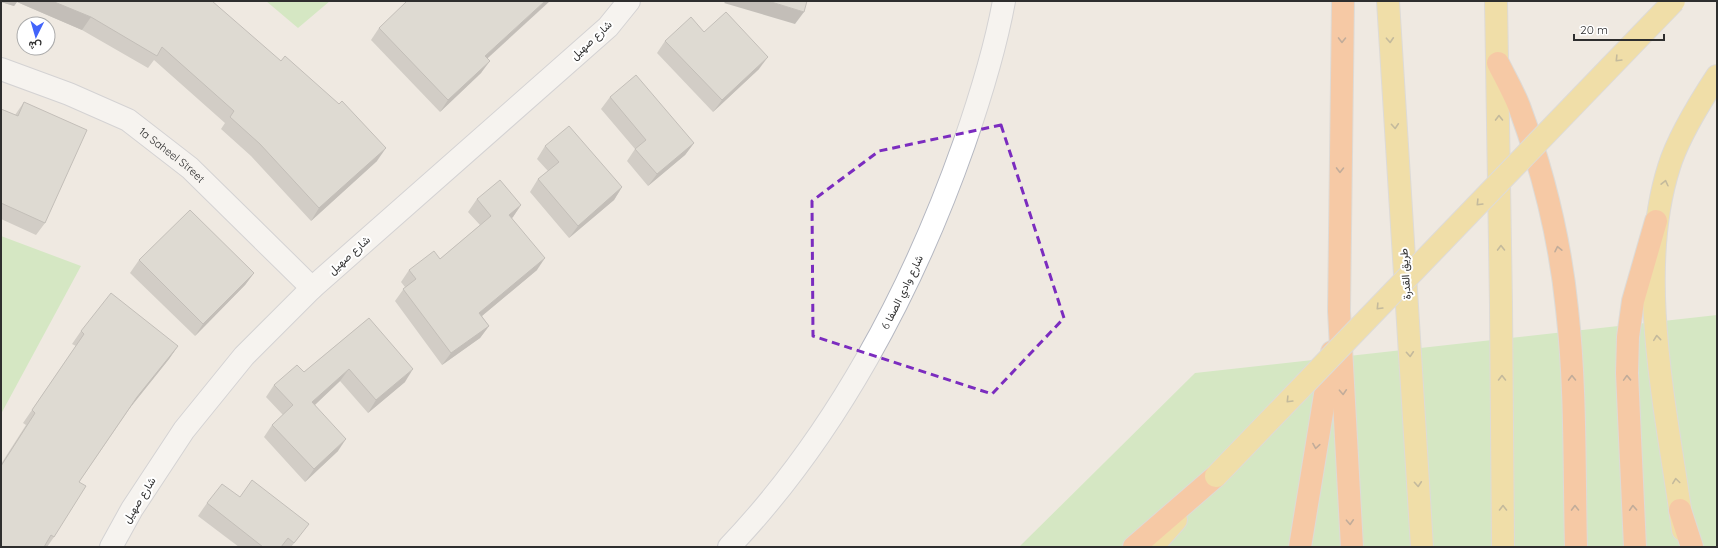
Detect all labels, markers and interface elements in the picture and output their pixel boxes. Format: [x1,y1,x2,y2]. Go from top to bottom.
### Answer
north arrow [16,16,56,56]
scale bar [1574,16,1664,42]
street label: شارع صهيل [567,17,616,63]
text: 20 m [1580,22,1608,37]
one-way arrow [1338,37,1346,43]
one-way arrow [1386,37,1394,43]
text: ش [28,38,42,54]
one-way arrow [1615,54,1623,62]
one-way arrow [1495,115,1503,121]
one-way arrow [1391,123,1400,129]
street label: 1a Saheel Street [136,124,208,186]
one-way arrow [1336,167,1345,173]
one-way arrow [1660,180,1669,187]
one-way arrow [1476,198,1484,206]
street label: شارع صهيل [325,232,374,278]
one-way arrow [1497,245,1505,251]
one-way arrow [1554,246,1562,252]
street label: طريق القدرة [1396,248,1414,300]
street label: شارع وادي الصفا 6 [878,252,929,333]
one-way arrow [1376,302,1384,310]
one-way arrow [1653,335,1662,341]
one-way arrow [1405,351,1414,357]
one-way arrow [1498,375,1506,381]
one-way arrow [1568,375,1576,381]
one-way arrow [1623,375,1631,381]
one-way arrow [1339,389,1347,395]
one-way arrow [1286,395,1294,403]
one-way arrow [1313,443,1321,449]
street label: شارع صهيل [119,474,160,526]
one-way arrow [1672,478,1681,484]
one-way arrow [1413,481,1422,487]
one-way arrow [1498,505,1507,511]
one-way arrow [1571,505,1579,511]
one-way arrow [1629,505,1638,511]
one-way arrow [1346,519,1355,525]

